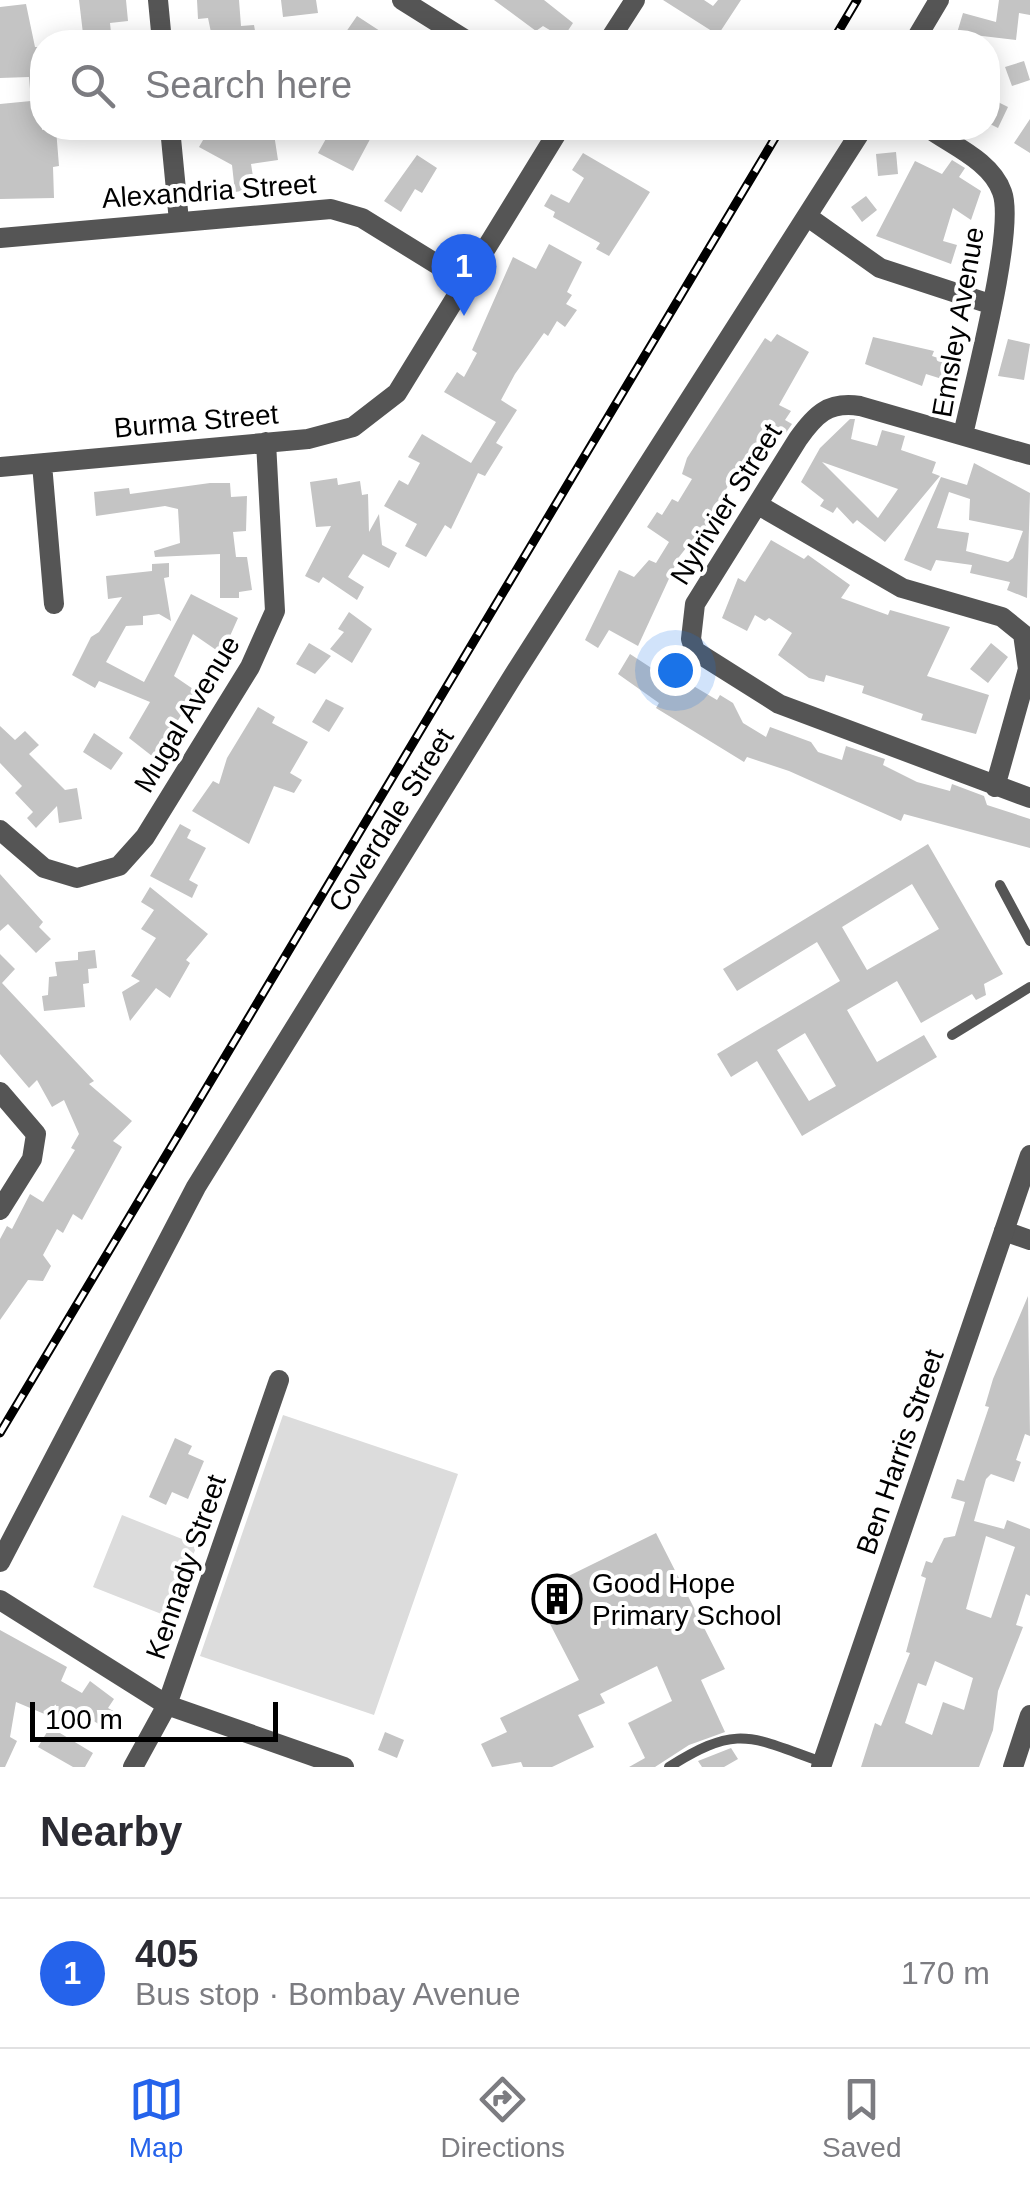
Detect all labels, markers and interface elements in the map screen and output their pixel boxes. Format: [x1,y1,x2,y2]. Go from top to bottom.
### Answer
search box [30,30,1000,140]
icon: search [65,58,120,113]
text: Search here [145,64,352,106]
street label: Alexandria Street [101,168,317,214]
street label: Emsley Avenue [926,225,990,419]
pin: 1 [432,234,496,316]
street label: Burma Street [112,398,280,444]
street label: Nylrivier Street [664,418,788,590]
street label: Mugal Avenue [128,630,246,798]
your location [650,645,701,696]
street label: Coverdale Street [322,723,460,917]
street label: Ben Harris Street [850,1345,950,1559]
street label: Kennady Street [140,1470,232,1663]
place label: Good Hope Primary School [592,1568,782,1631]
building icon: Good Hope Primary School [531,1573,583,1625]
scale bar [30,1697,278,1742]
text: 100 m [45,1704,123,1735]
text: Nearby [40,1808,182,1855]
text: 405 [135,1933,198,1975]
text: 1 [64,1955,81,1991]
text: 170 m [901,1955,990,1991]
text: Bus stop · Bombay Avenue [135,1976,520,2012]
tab: Map [129,2072,184,2164]
tab: Directions [441,2072,565,2164]
tab: Saved [822,2072,901,2164]

